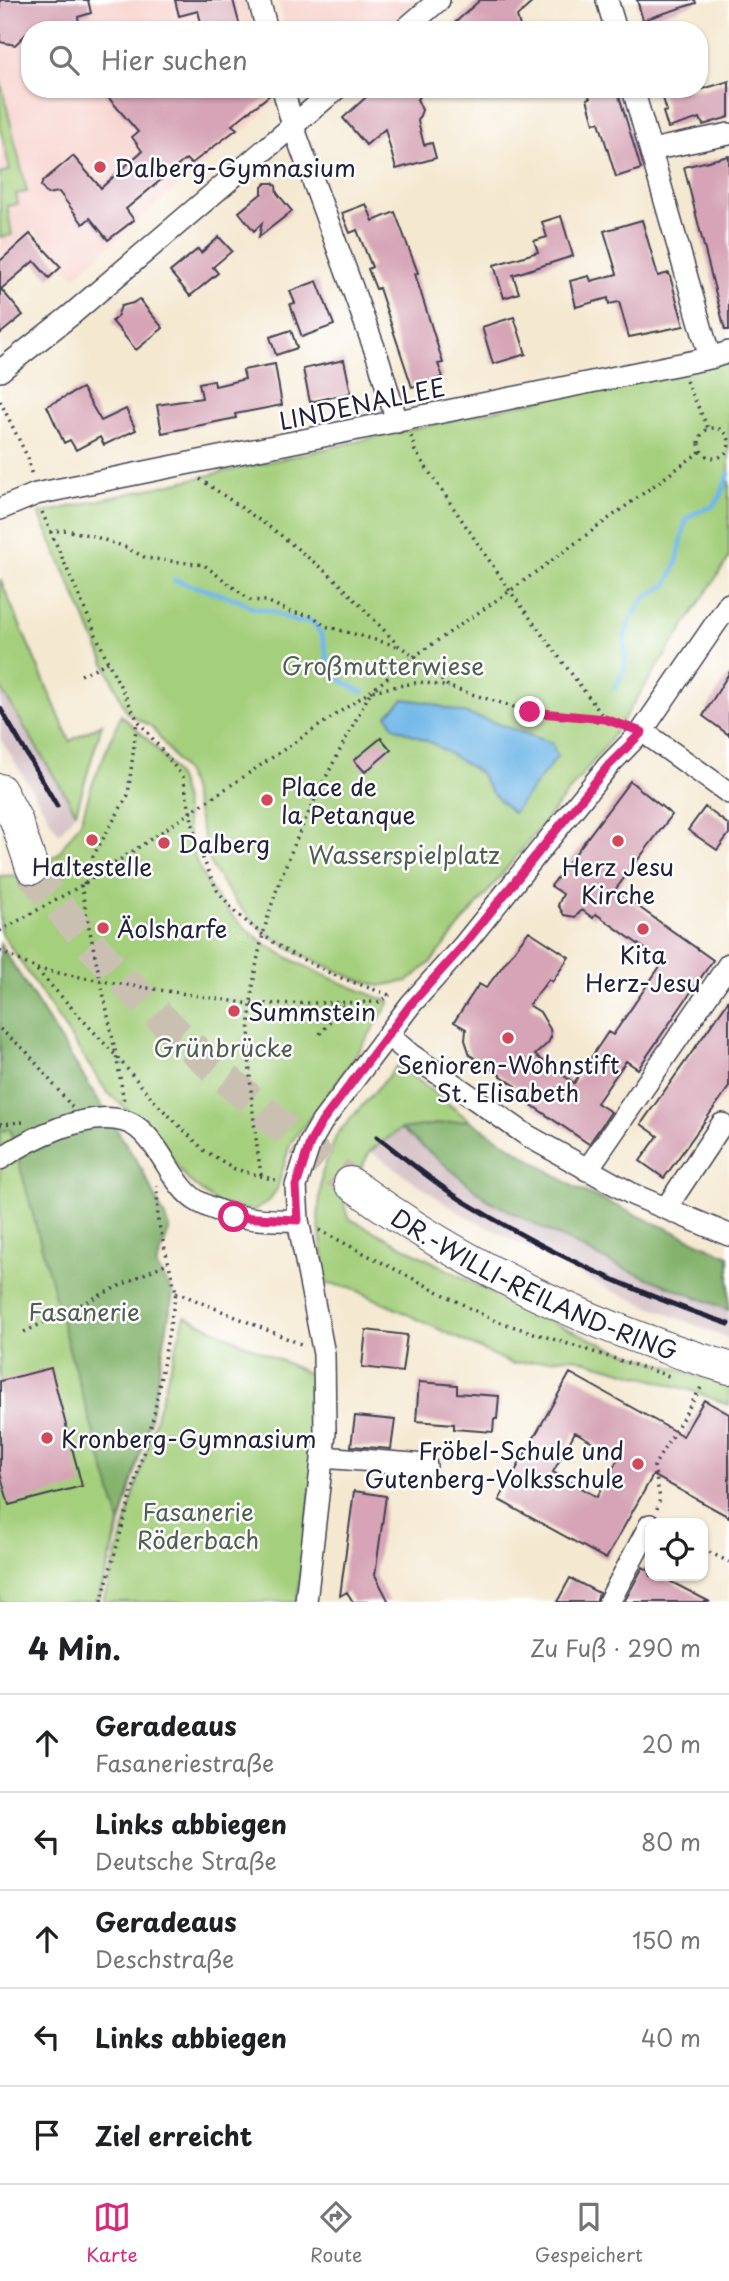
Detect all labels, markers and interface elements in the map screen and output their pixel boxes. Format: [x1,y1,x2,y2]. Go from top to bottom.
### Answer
search box [21,21,708,98]
text: Hier suchen [101,40,248,79]
icon: search [45,41,83,79]
place label: Dalberg-Gymnasium [114,149,356,185]
marker: Dalberg-Gymnasium [92,159,108,175]
street label: LINDENALLEE [275,368,449,438]
park label: Großmutterwiese [282,647,484,683]
route end [514,696,545,727]
place label: Place de la Petanque [281,768,416,832]
marker: Place de la Petanque [259,792,275,808]
place label: Dalberg [178,825,270,861]
marker: Haltestelle [84,832,100,848]
marker: Herz Jesu Kirche [610,833,626,849]
marker: Dalberg [156,835,172,851]
park label: Wasserspielplatz [308,836,500,872]
place label: Haltestelle [32,848,152,884]
place label: Herz Jesu Kirche [562,848,674,912]
place label: Äolsharfe [117,910,227,946]
marker: Äolsharfe [95,920,111,936]
marker: Kita Herz-Jesu [635,921,651,937]
place label: Kita Herz-Jesu [585,936,701,1000]
place label: Summstein [248,993,376,1029]
marker: Summstein [226,1003,242,1019]
park label: Grünbrücke [153,1029,293,1065]
marker: Senioren-Wohnstift St. Elisabeth [500,1030,516,1046]
place label: Senioren-Wohnstift St. Elisabeth [397,1046,620,1110]
street label: DR.-WILLI-REILAND-RING [385,1199,684,1369]
route start [218,1201,249,1232]
park label: Fasanerie [28,1293,140,1329]
place label: Kronberg-Gymnasium [61,1420,316,1456]
marker: Kronberg-Gymnasium [39,1430,55,1446]
place label: Fröbel-Schule und Gutenberg-Volksschule [365,1432,624,1496]
marker: Fröbel-Schule und Gutenberg-Volksschule [630,1456,646,1472]
park label: Fasanerie Röderbach [137,1493,259,1557]
map controls [645,1518,708,1581]
button: locate [645,1518,708,1581]
text: 4 Min. [28,1625,121,1670]
text: Zu Fuß · 290 m [530,1630,701,1665]
text: Geradeaus [95,1706,237,1745]
icon: ahead [28,1724,66,1762]
text: 20 m [642,1726,701,1761]
text: Fasaneriestraße [95,1745,274,1780]
text: Links abbiegen [95,1804,287,1843]
icon: left [28,1822,66,1860]
text: 80 m [641,1824,701,1859]
text: Deutsche Straße [95,1843,277,1878]
text: Geradeaus [95,1902,237,1941]
icon: ahead [28,1920,66,1958]
text: 150 m [632,1922,701,1957]
text: Deschstraße [95,1941,234,1976]
icon: left [28,2018,66,2056]
text: Links abbiegen [95,2018,287,2057]
text: 40 m [641,2020,701,2055]
icon: arrive [28,2116,66,2154]
text: Ziel erreicht [95,2116,253,2155]
tab: Karte [86,2198,138,2268]
tab: Route [310,2198,362,2268]
tab: Gespeichert [535,2198,643,2268]

